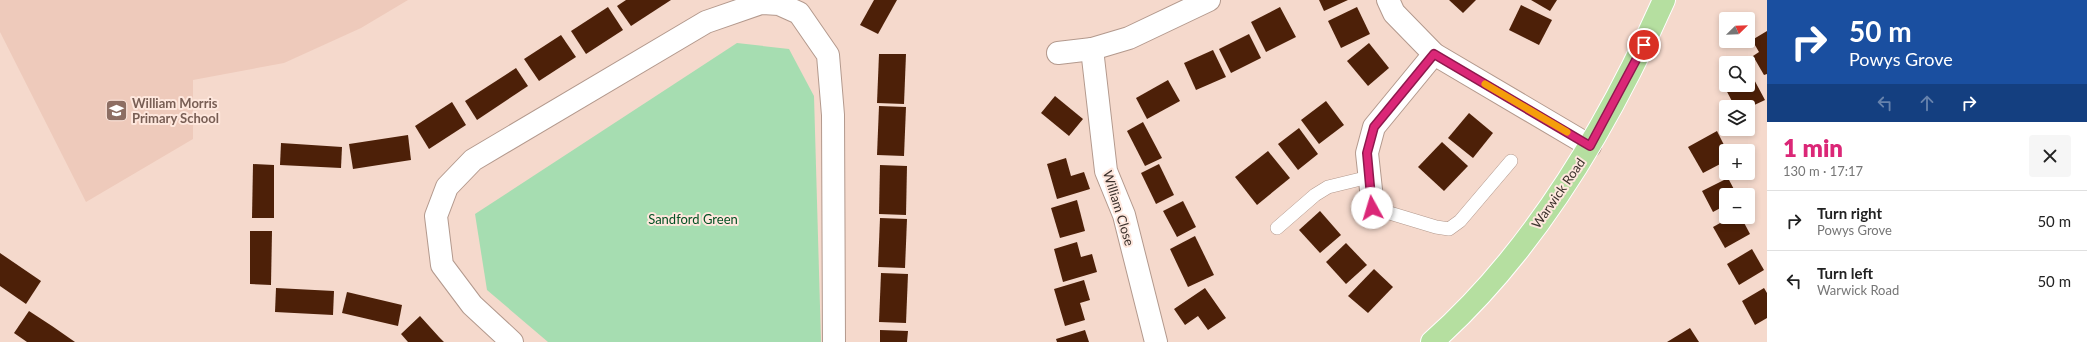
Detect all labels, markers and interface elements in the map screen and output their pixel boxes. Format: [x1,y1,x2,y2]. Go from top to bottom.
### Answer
north arrow [1719,12,1755,48]
map controls [1719,12,1755,224]
text: 50 m [1849,14,1912,48]
icon: right [1783,16,1835,68]
pin [1627,28,1661,62]
icon: arrive [1633,34,1655,56]
text: Powys Grove [1849,48,1953,70]
button: search [1719,56,1755,92]
icon: left [1874,92,1896,114]
icon: ahead [1916,92,1938,114]
icon: right [1958,92,1980,114]
place label: William Morris Primary School [132,95,219,126]
school or university icon: William Morris Primary School [103,97,129,123]
button: layers [1719,100,1755,136]
text: 1 min [1783,133,1843,162]
button: close [2029,135,2071,177]
button: + [1719,144,1755,180]
street label: Warwick Road [1528,155,1588,231]
text: 130 m · 17:17 [1783,163,1863,179]
street label: William Close [1100,168,1138,248]
position arrow [1351,187,1393,229]
button: − [1719,188,1755,224]
text: Turn right [1817,204,1882,222]
icon: right [1783,210,1805,232]
park label: Sandford Green [648,211,738,227]
text: 50 m [2037,212,2071,230]
text: Powys Grove [1817,222,1892,238]
text: Turn left [1817,264,1873,282]
icon: left [1783,270,1805,292]
text: 50 m [2037,272,2071,290]
text: Warwick Road [1817,282,1899,298]

